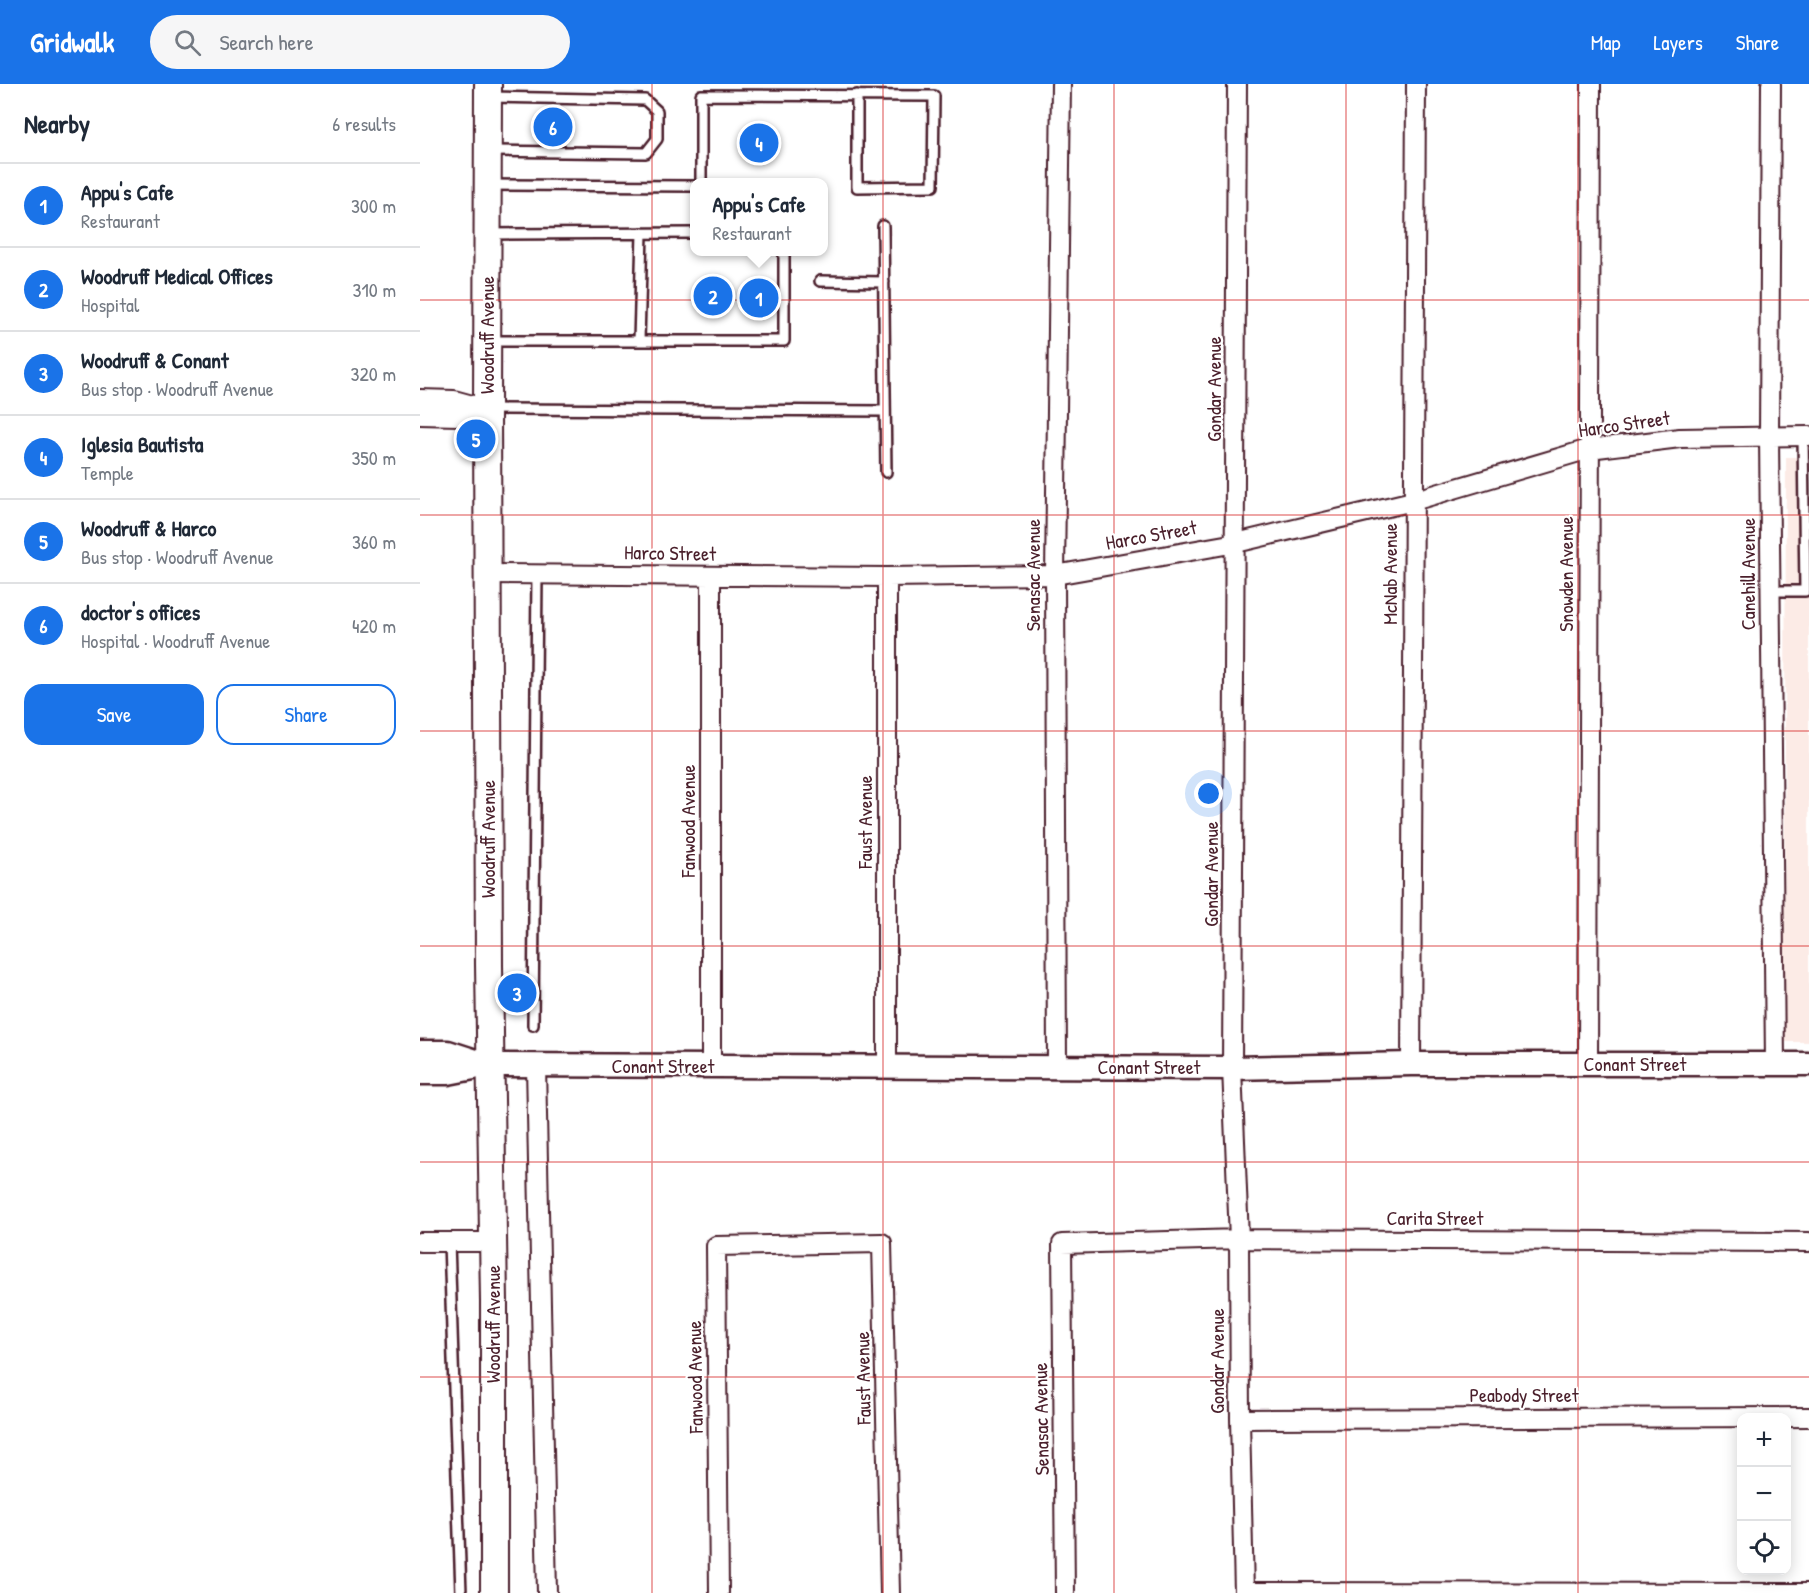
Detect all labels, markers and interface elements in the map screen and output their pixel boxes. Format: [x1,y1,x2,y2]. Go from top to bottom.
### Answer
search box [150,15,570,69]
text: Gridwalk [30,23,114,61]
icon: search [171,26,204,59]
text: Search here [219,27,313,57]
text: Map [1591,28,1620,57]
text: Layers [1653,28,1703,57]
text: Share [1736,28,1779,57]
pin: 6 [534,104,572,150]
text: Nearby [24,106,90,141]
text: 6 results [332,110,396,137]
pin: 4 [740,120,778,166]
text: Appu's Cafe [81,177,174,207]
popup [690,178,828,256]
text: Appu's Cafe [713,189,805,219]
text: 1 [40,192,47,219]
text: 300 m [351,192,396,219]
text: Restaurant [81,207,160,234]
text: Restaurant [713,219,792,246]
text: Woodruff Medical Offices [81,261,273,291]
pin: 2 [694,274,732,318]
text: 2 [39,276,48,303]
text: 310 m [353,276,396,303]
street label: Woodruff Avenue [473,276,500,394]
pin: 1 [740,276,778,320]
text: Hospital [81,291,139,318]
street label: Gondar Avenue [1200,336,1227,442]
text: Woodruff & Conant [81,345,228,375]
text: 3 [39,360,48,387]
text: 320 m [351,360,396,387]
text: Bus stop · Woodruff Avenue [81,375,274,402]
street label: Harco Street [1577,404,1672,443]
pin: 5 [456,416,496,462]
text: Iglesia Bautista [81,429,203,459]
text: 4 [40,444,47,471]
text: 350 m [351,444,396,471]
text: Temple [81,459,134,486]
text: Woodruff & Harco [81,513,216,543]
street label: Harco Street [1103,513,1200,556]
street label: Snowden Avenue [1552,516,1579,632]
street label: Canehill Avenue [1734,518,1761,630]
street label: Senasac Avenue [1019,519,1046,631]
street label: McNab Avenue [1376,523,1403,625]
text: 5 [39,528,48,555]
text: 360 m [352,528,396,555]
street label: Harco Street [624,538,717,567]
text: Bus stop · Woodruff Avenue [81,543,274,570]
text: doctor's offices [81,597,200,627]
text: 6 [40,612,47,639]
text: 420 m [352,612,396,639]
text: Hospital · Woodruff Avenue [81,627,270,654]
button: Save [24,684,204,745]
button: Share [216,684,396,745]
street label: Fanwood Avenue [674,765,701,878]
street label: Faust Avenue [851,775,878,870]
your location [1194,779,1223,808]
street label: Woodruff Avenue [474,780,501,898]
street label: Gondar Avenue [1197,821,1224,927]
pin: 3 [498,970,536,1016]
street label: Conant Street [1584,1050,1688,1077]
street label: Conant Street [612,1052,716,1079]
street label: Conant Street [1098,1053,1202,1080]
street label: Carita Street [1387,1204,1485,1231]
street label: Woodruff Avenue [479,1265,506,1383]
street label: Gondar Avenue [1203,1308,1230,1414]
street label: Fanwood Avenue [680,1320,709,1435]
street label: Faust Avenue [848,1331,877,1426]
street label: Senasac Avenue [1026,1362,1055,1476]
street label: Peabody Street [1469,1381,1580,1408]
map controls [1737,1413,1791,1575]
button: + [1737,1413,1791,1467]
button: − [1737,1467,1791,1521]
button: locate [1737,1521,1791,1575]

